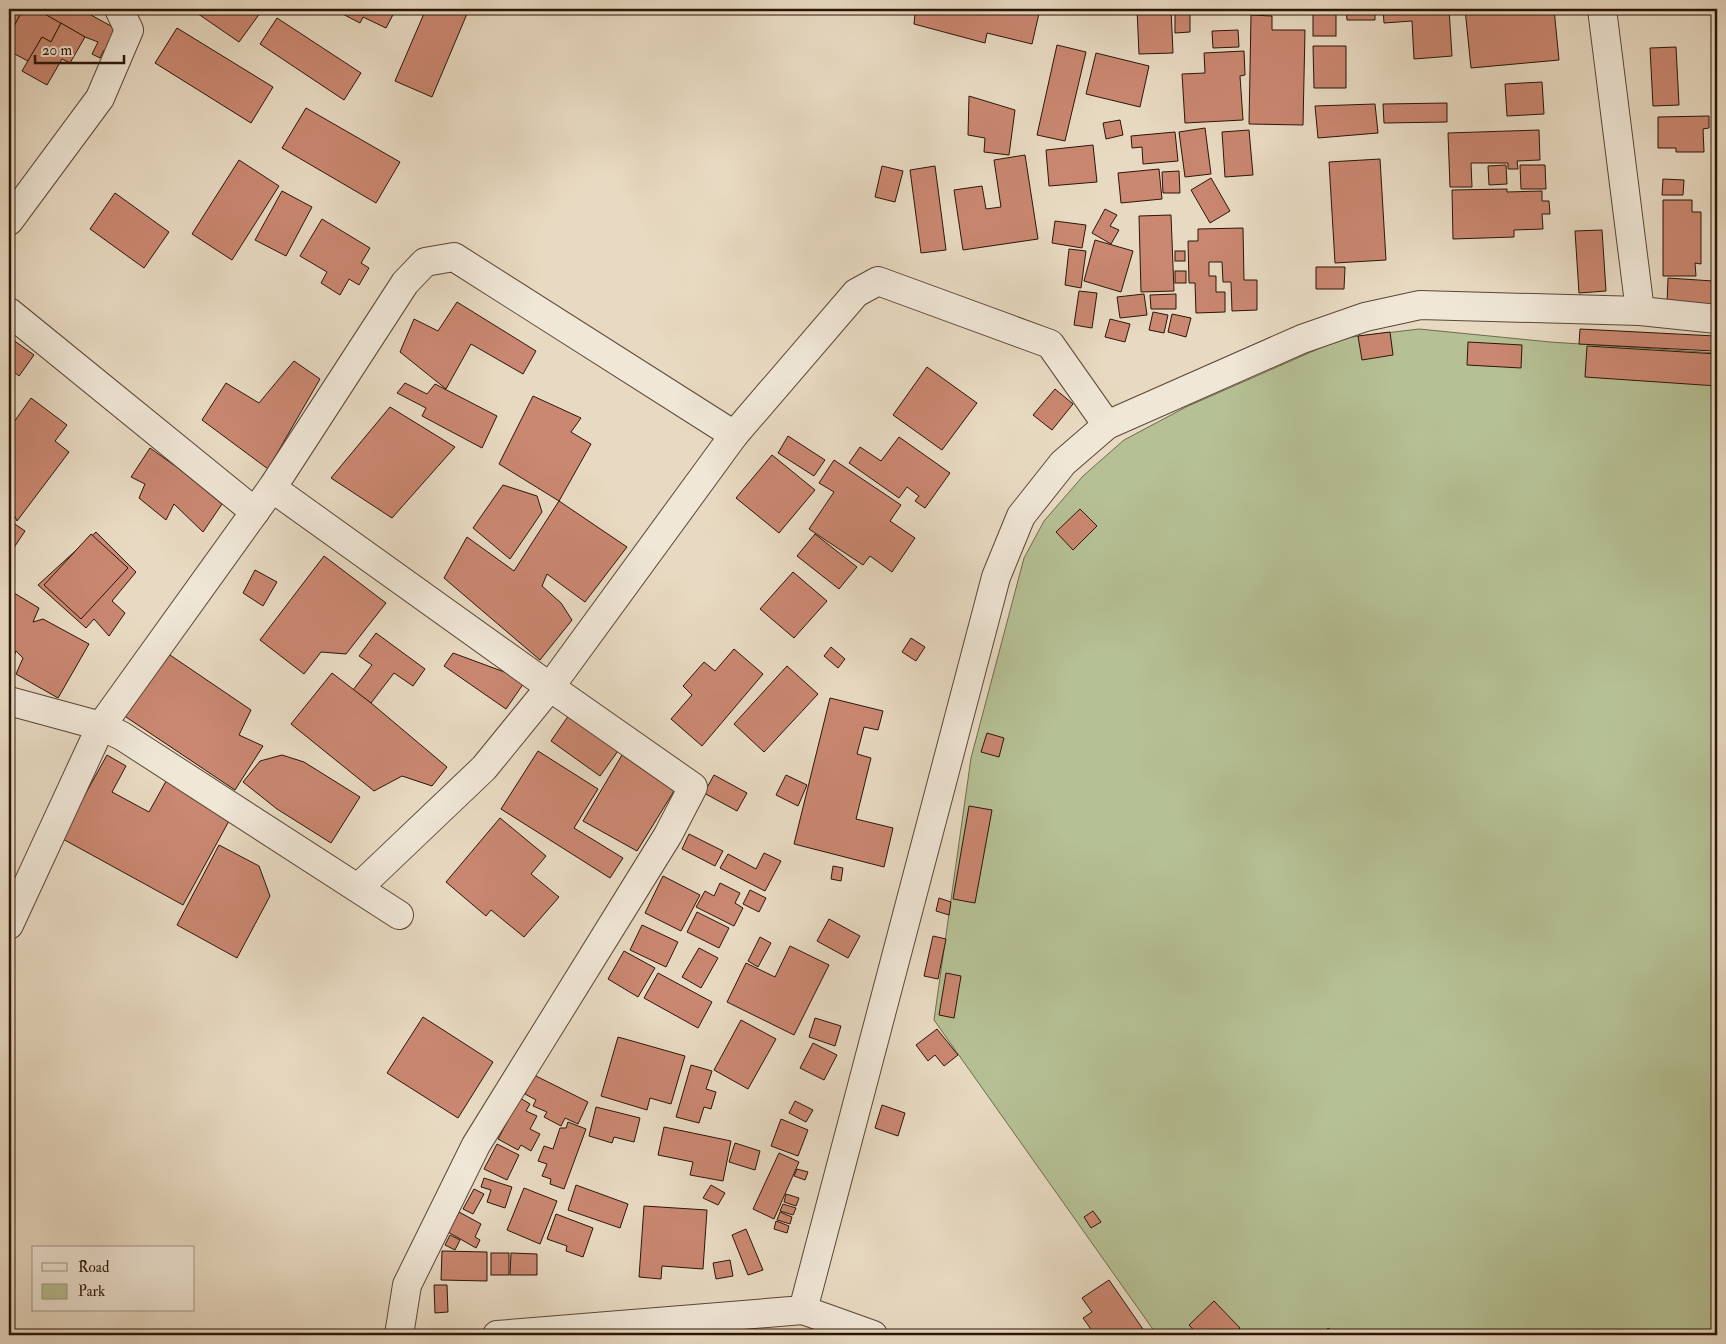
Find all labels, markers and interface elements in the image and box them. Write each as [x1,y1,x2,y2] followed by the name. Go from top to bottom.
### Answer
[35,32,124,64] scale bar
[42,41,72,60] text: 20 m
[32,1246,195,1312] legend
[78,1258,110,1277] text: Road
[78,1282,105,1301] text: Park

